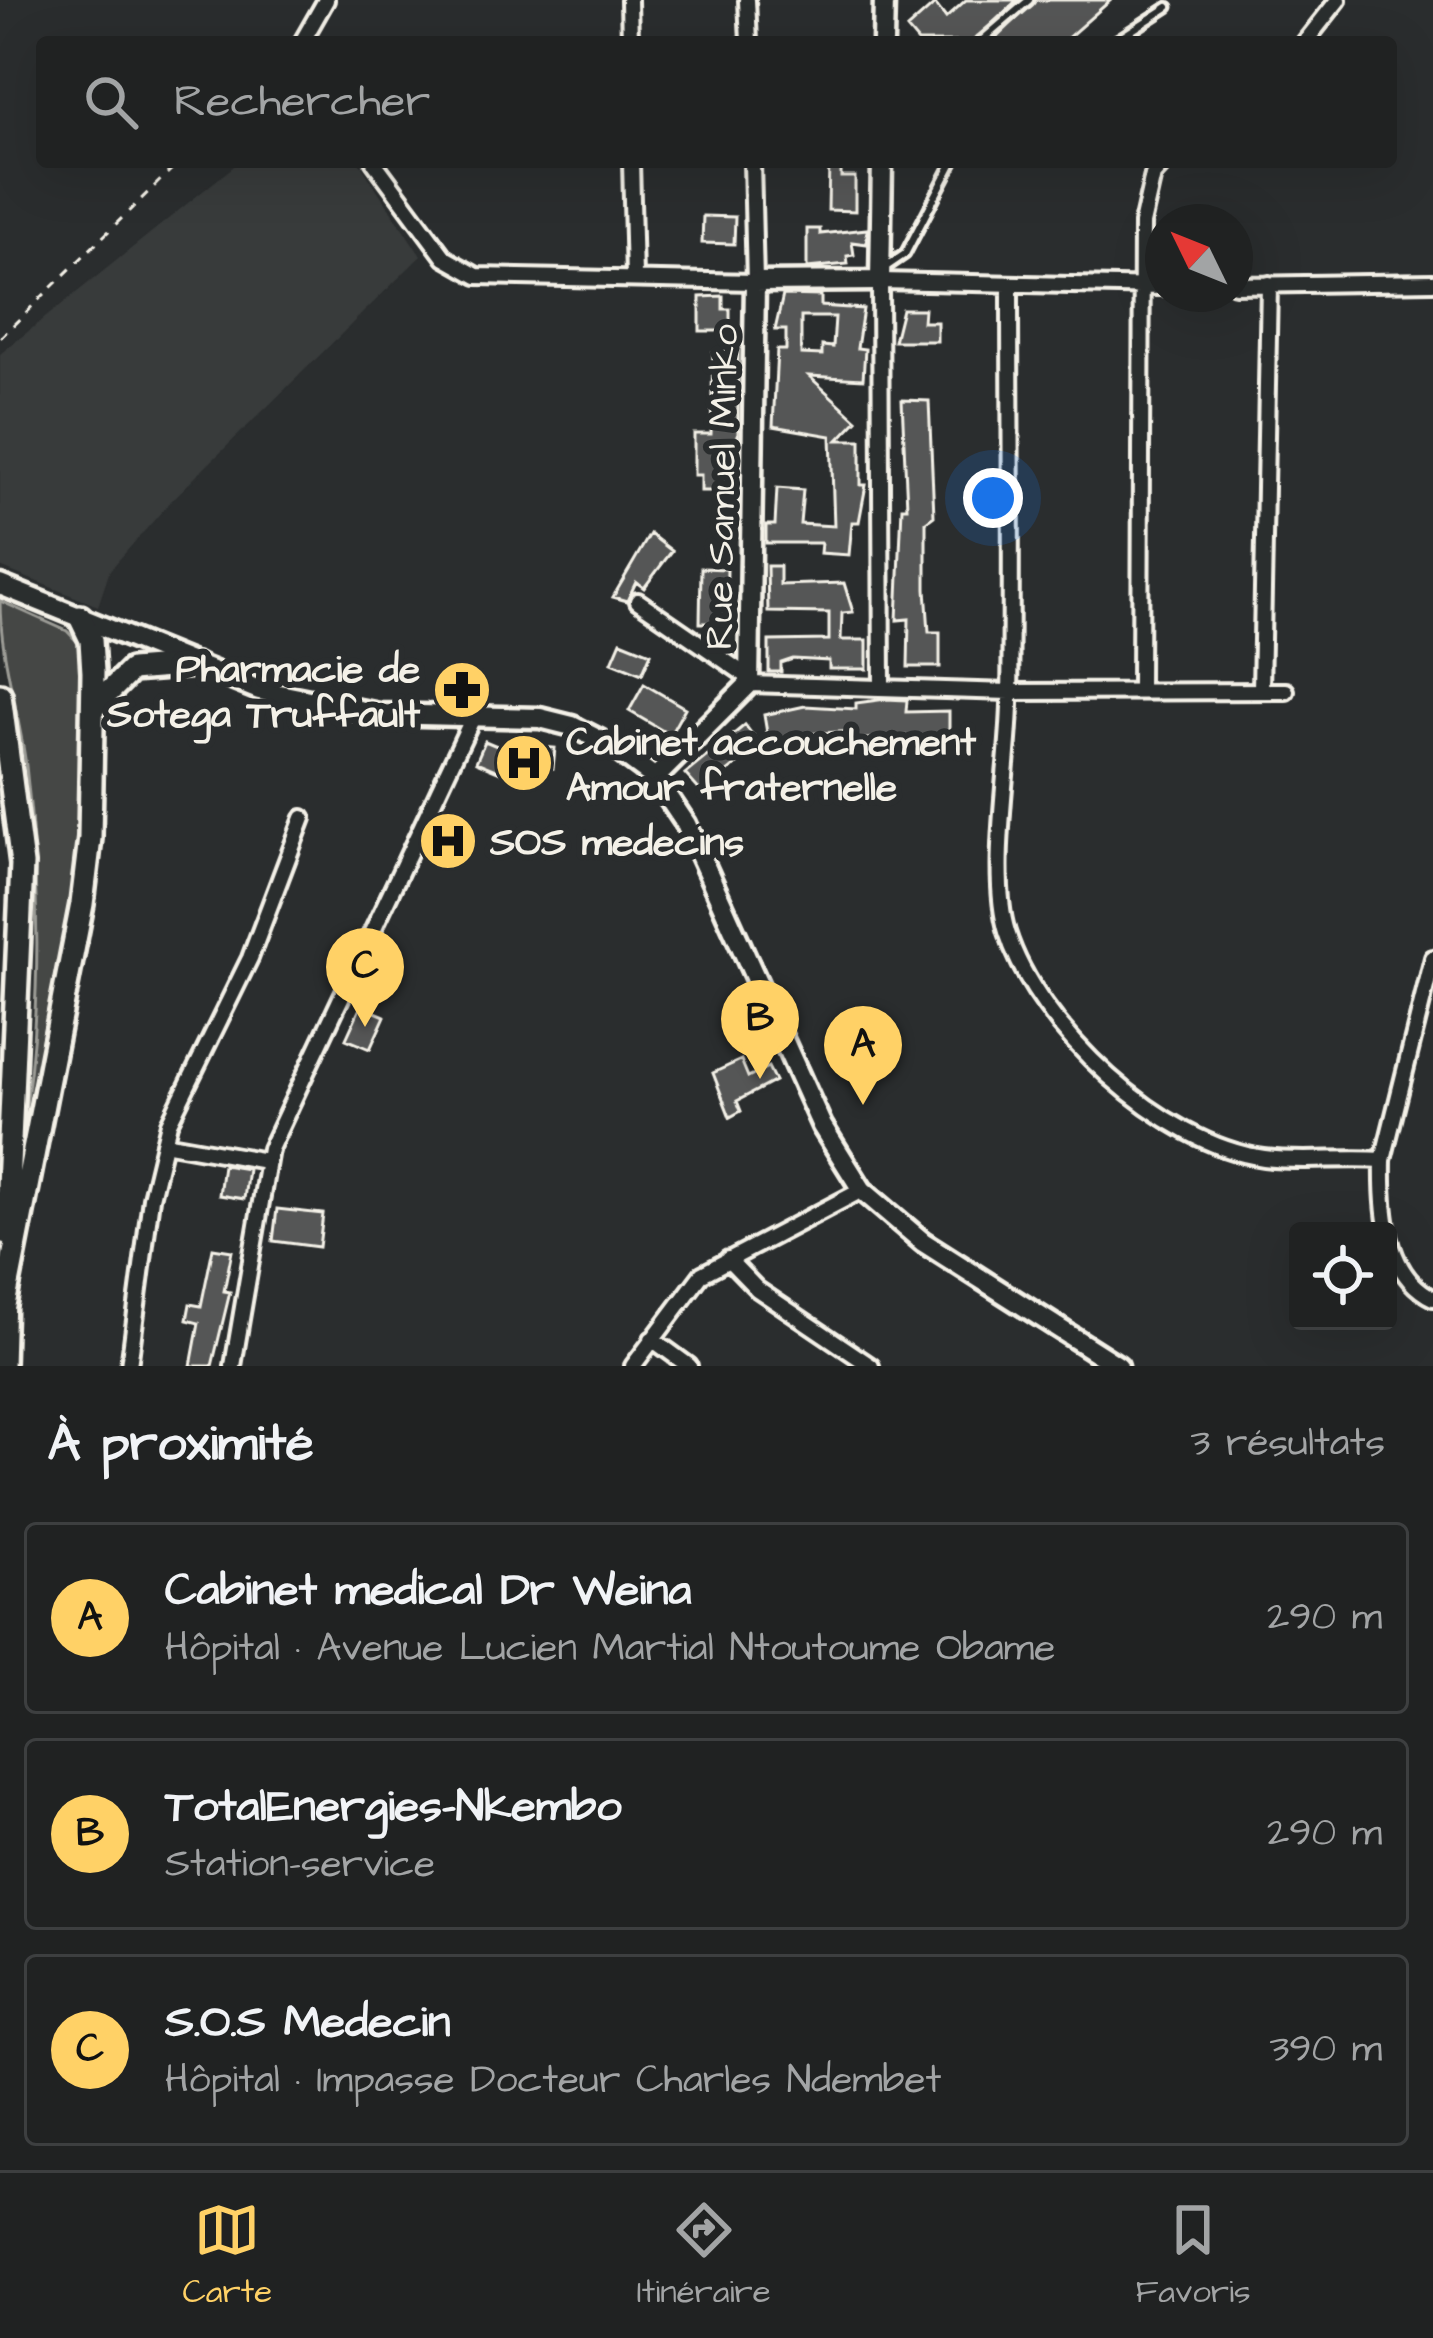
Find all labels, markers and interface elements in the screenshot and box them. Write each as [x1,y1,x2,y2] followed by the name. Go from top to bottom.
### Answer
[36,36,1397,168] search box
[78,69,144,135] icon: search
[174,71,430,133] text: Rechercher
[1145,204,1253,312] north arrow
[693,324,753,650] street label: Rue Samuel Minko
[963,468,1023,528] your location
[106,644,420,744] place label: Pharmacie de Sotega Truffault
[431,659,493,721] pharmacy icon: Pharmacie de Sotega Truffault
[566,717,976,816] place label: Cabinet accouchement Amour fraternelle
[493,732,555,794] hospital icon: Cabinet accouchement Amour fraternelle
[417,810,479,872] hospital icon: SOS medecins
[489,817,744,871] place label: SOS medecins
[326,928,404,1027] pin: C
[721,980,799,1079] pin: B
[824,1006,902,1105] pin: A
[1289,1222,1397,1330] map controls
[1289,1222,1397,1330] button: locate
[48,1409,314,1480] text: À proximité
[1190,1417,1385,1471] text: 3 résultats
[165,1560,692,1622] text: Cabinet medical Dr Weina
[78,1591,102,1645] text: A
[1267,1591,1382,1645] text: 290 m
[165,1622,1055,1676] text: Hôpital · Avenue Lucien Martial Ntoutoume Obame
[165,1776,622,1838] text: TotalEnergies-Nkembo
[76,1807,104,1861] text: B
[1267,1807,1382,1861] text: 290 m
[165,1838,435,1892] text: Station-service
[165,1992,450,2054] text: S.O.S Medecin
[76,2023,104,2077] text: C
[1269,2023,1382,2077] text: 390 m
[165,2054,941,2108] text: Hôpital · Impasse Docteur Charles Ndembet
[182,2197,272,2315] tab: Carte
[637,2197,771,2315] tab: Itinéraire
[1135,2197,1251,2315] tab: Favoris

